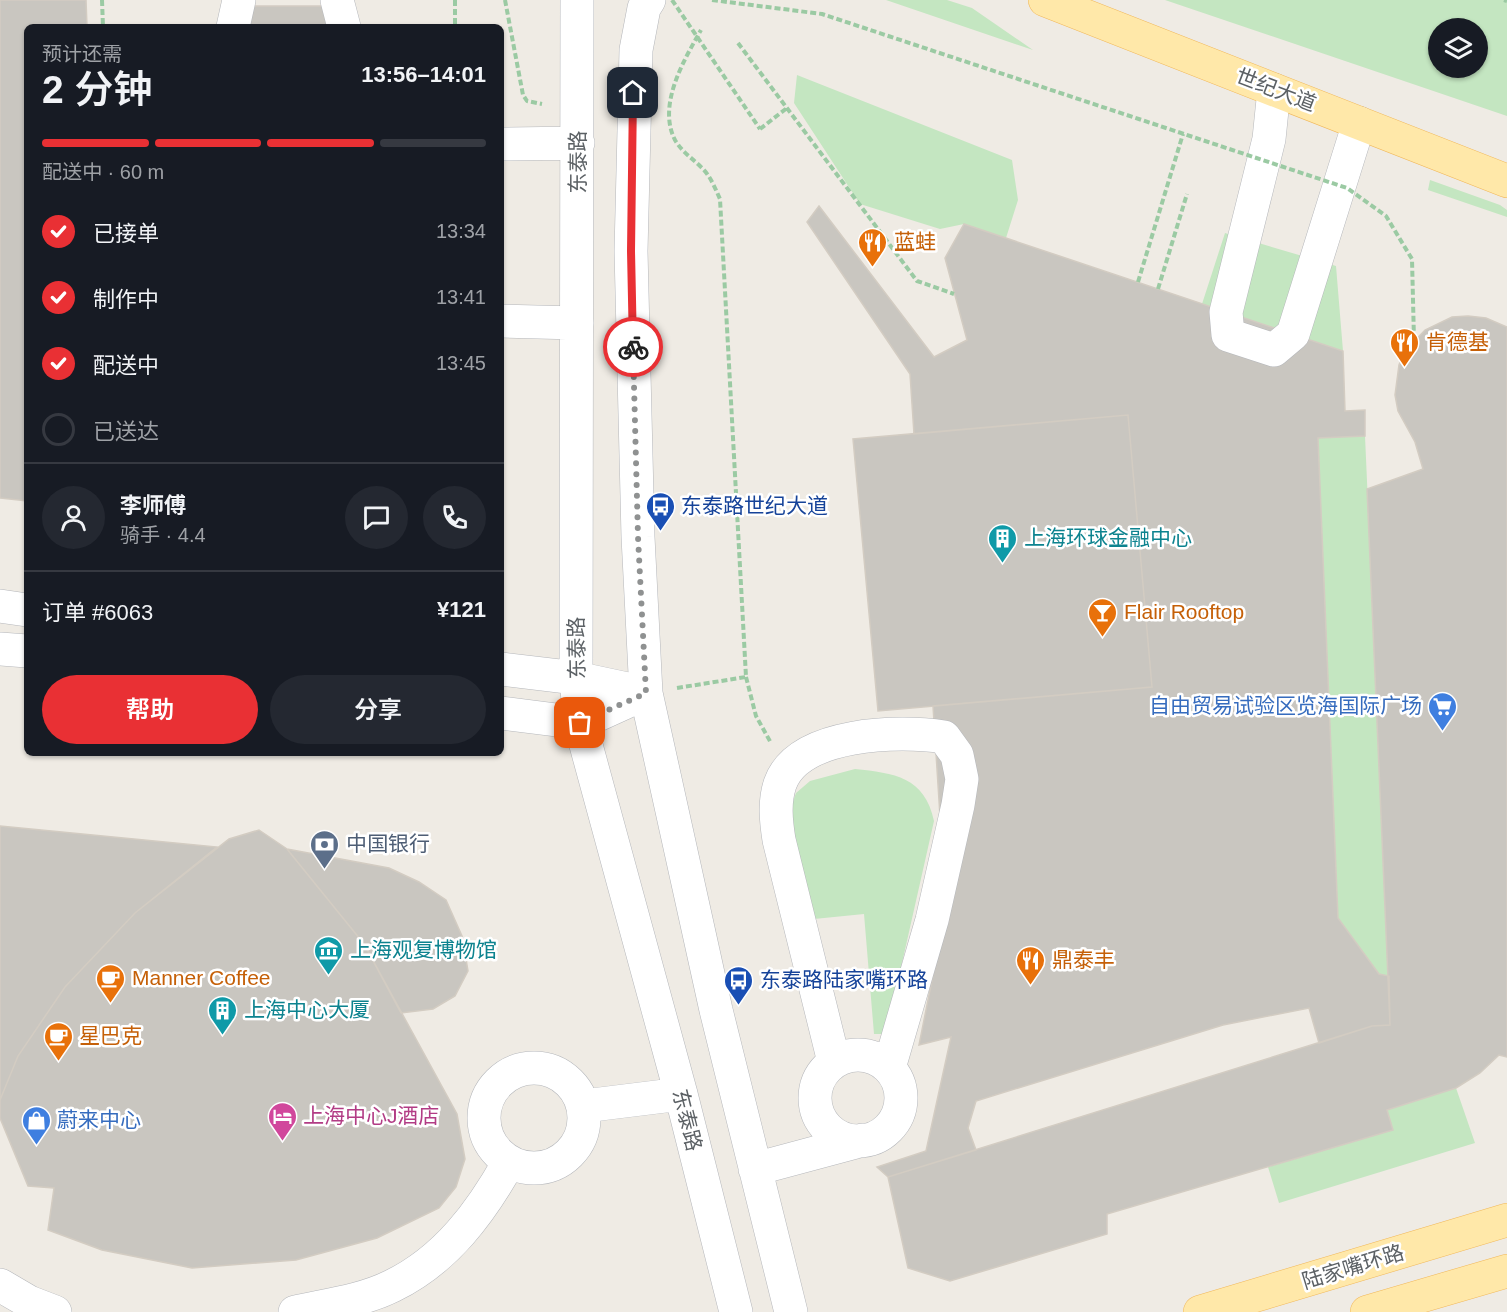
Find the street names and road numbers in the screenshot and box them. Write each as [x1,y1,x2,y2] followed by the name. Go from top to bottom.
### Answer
[1233,64,1320,115] street label: 世纪大道
[566,131,589,194] street label: 东泰路
[564,616,589,680] street label: 东泰路
[669,1087,706,1153] street label: 东泰路
[1299,1240,1406,1293] street label: 陆家嘴环路

